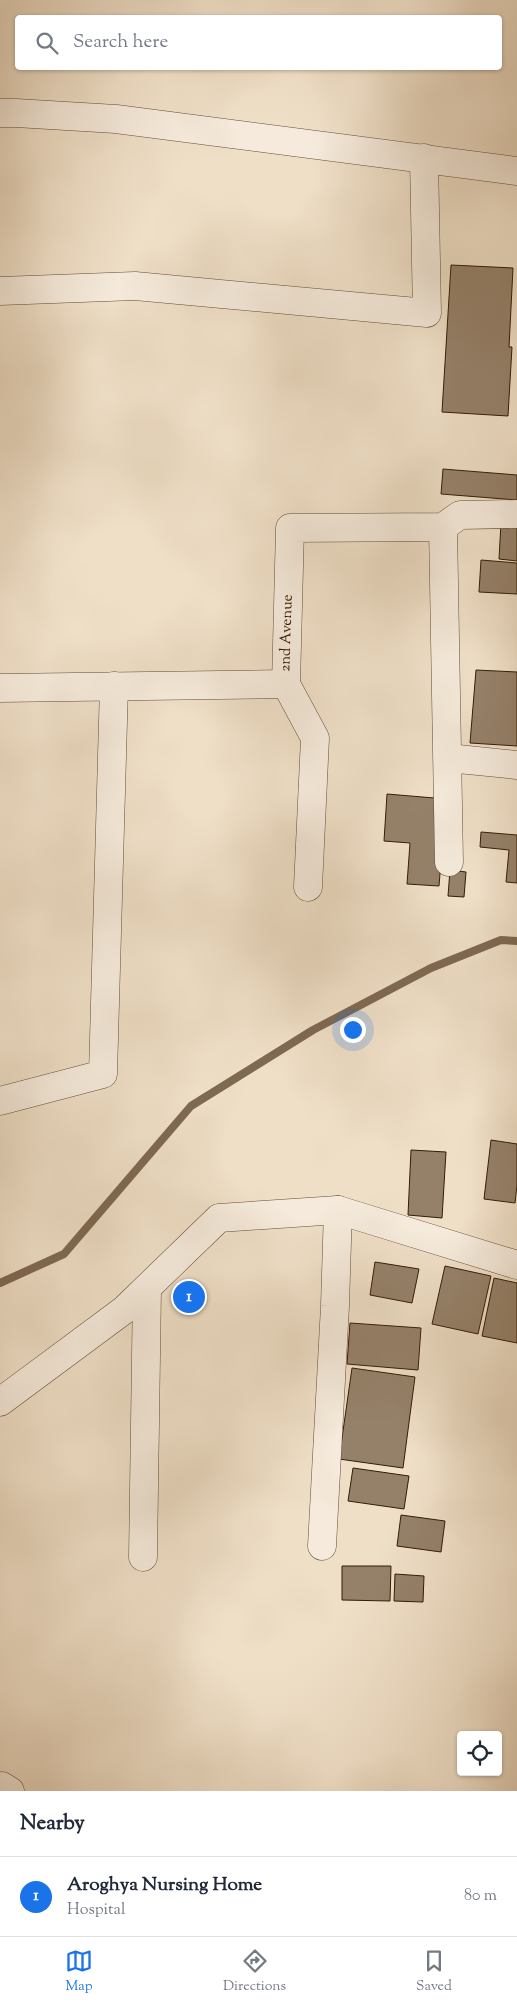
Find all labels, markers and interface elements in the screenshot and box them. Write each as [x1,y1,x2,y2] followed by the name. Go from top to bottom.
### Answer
[15,15,502,70] search box
[33,29,61,57] icon: search
[73,29,168,56] text: Search here
[275,594,299,672] street label: 2nd Avenue
[340,1017,366,1043] your location
[173,1278,205,1316] pin: 1
[457,1731,502,1776] map controls
[457,1731,502,1776] button: locate
[20,1809,85,1839] text: Nearby
[67,1872,262,1899] text: Aroghya Nursing Home
[33,1885,39,1908] text: 1
[464,1885,497,1908] text: 80 m
[67,1899,125,1922] text: Hospital
[65,1947,93,1997] tab: Map
[223,1947,286,1997] tab: Directions
[416,1947,452,1997] tab: Saved

